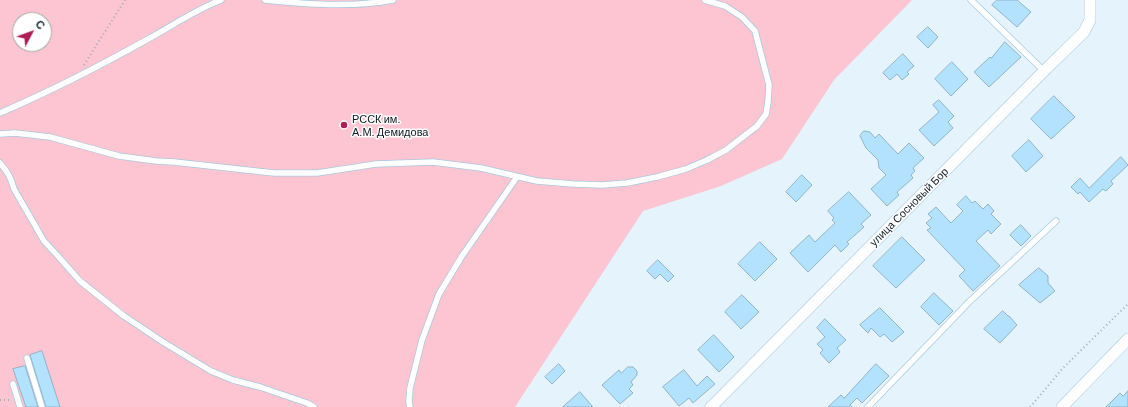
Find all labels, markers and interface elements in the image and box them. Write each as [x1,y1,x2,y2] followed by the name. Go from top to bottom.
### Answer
[12,12,52,52] north arrow
[33,17,48,32] text: С
[352,112,428,138] place label: РССК им. А.М. Демидова
[339,120,349,130] marker: РССК им. А.М. Демидова
[867,165,951,249] street label: улица Сосновый Бор

